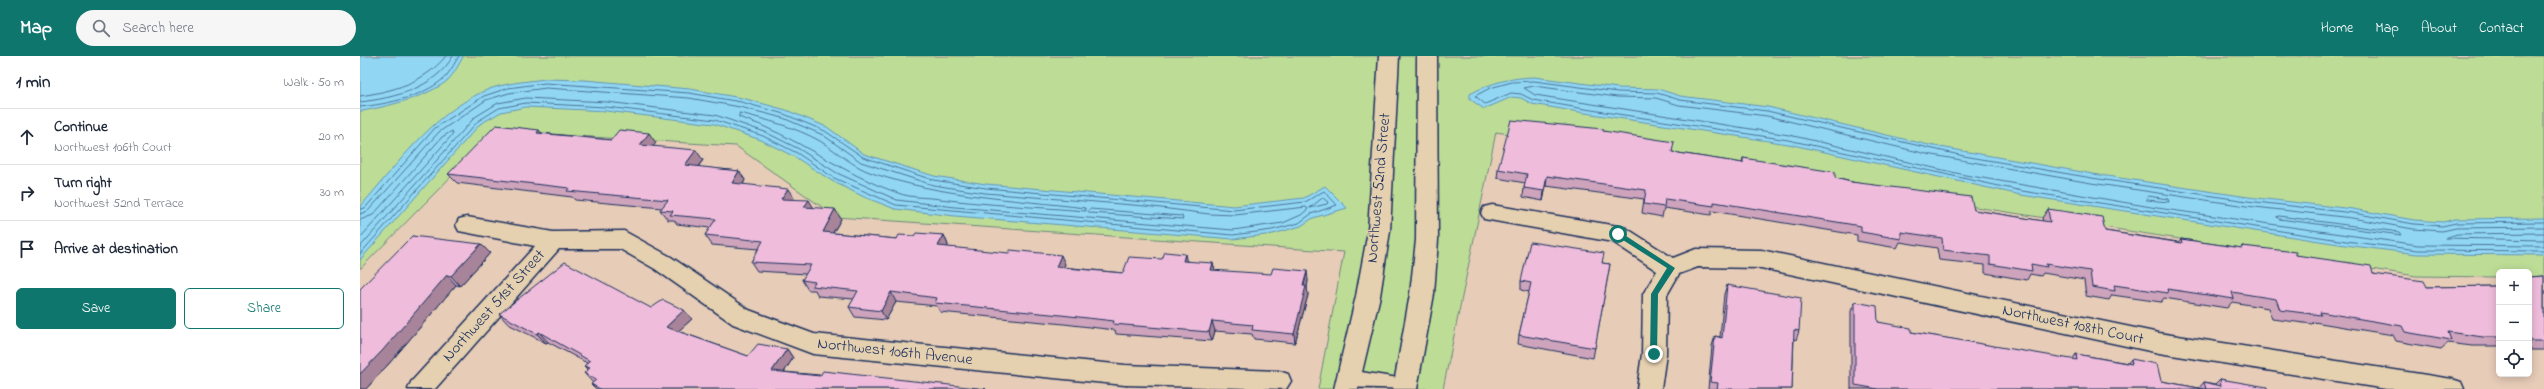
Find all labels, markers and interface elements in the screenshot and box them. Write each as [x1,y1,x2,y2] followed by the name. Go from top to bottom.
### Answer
[76,10,356,46] search box
[20,15,52,42] text: Map
[90,17,112,39] icon: search
[122,17,194,39] text: Search here
[2321,18,2353,39] text: Home
[2375,18,2399,39] text: Map
[2421,18,2457,39] text: About
[2479,18,2524,39] text: Contact
[16,70,50,95] text: 1 min
[283,73,344,92] text: Walk · 50 m
[1360,111,1398,264] street label: Northwest 52nd Street
[54,116,108,138] text: Continue
[16,126,38,148] icon: ahead
[319,127,344,146] text: 20 m
[54,138,172,157] text: Northwest 106th Court
[54,172,112,194] text: Turn right
[16,182,38,204] icon: right
[320,183,344,202] text: 30 m
[54,194,184,213] text: Northwest 52nd Terrace
[1609,225,1627,243] route start
[16,238,38,260] icon: arrive
[54,238,178,260] text: Arrive at destination
[437,244,552,368] street label: Northwest 51st Street
[2496,269,2532,377] map controls
[2496,269,2532,305] button: +
[16,288,176,329] button: Save
[184,288,344,329] button: Share
[2000,298,2146,352] street label: Northwest 108th Court
[2496,305,2532,341] button: −
[816,332,975,372] street label: Northwest 106th Avenue
[2496,341,2532,377] button: locate
[1645,345,1663,363] route end

